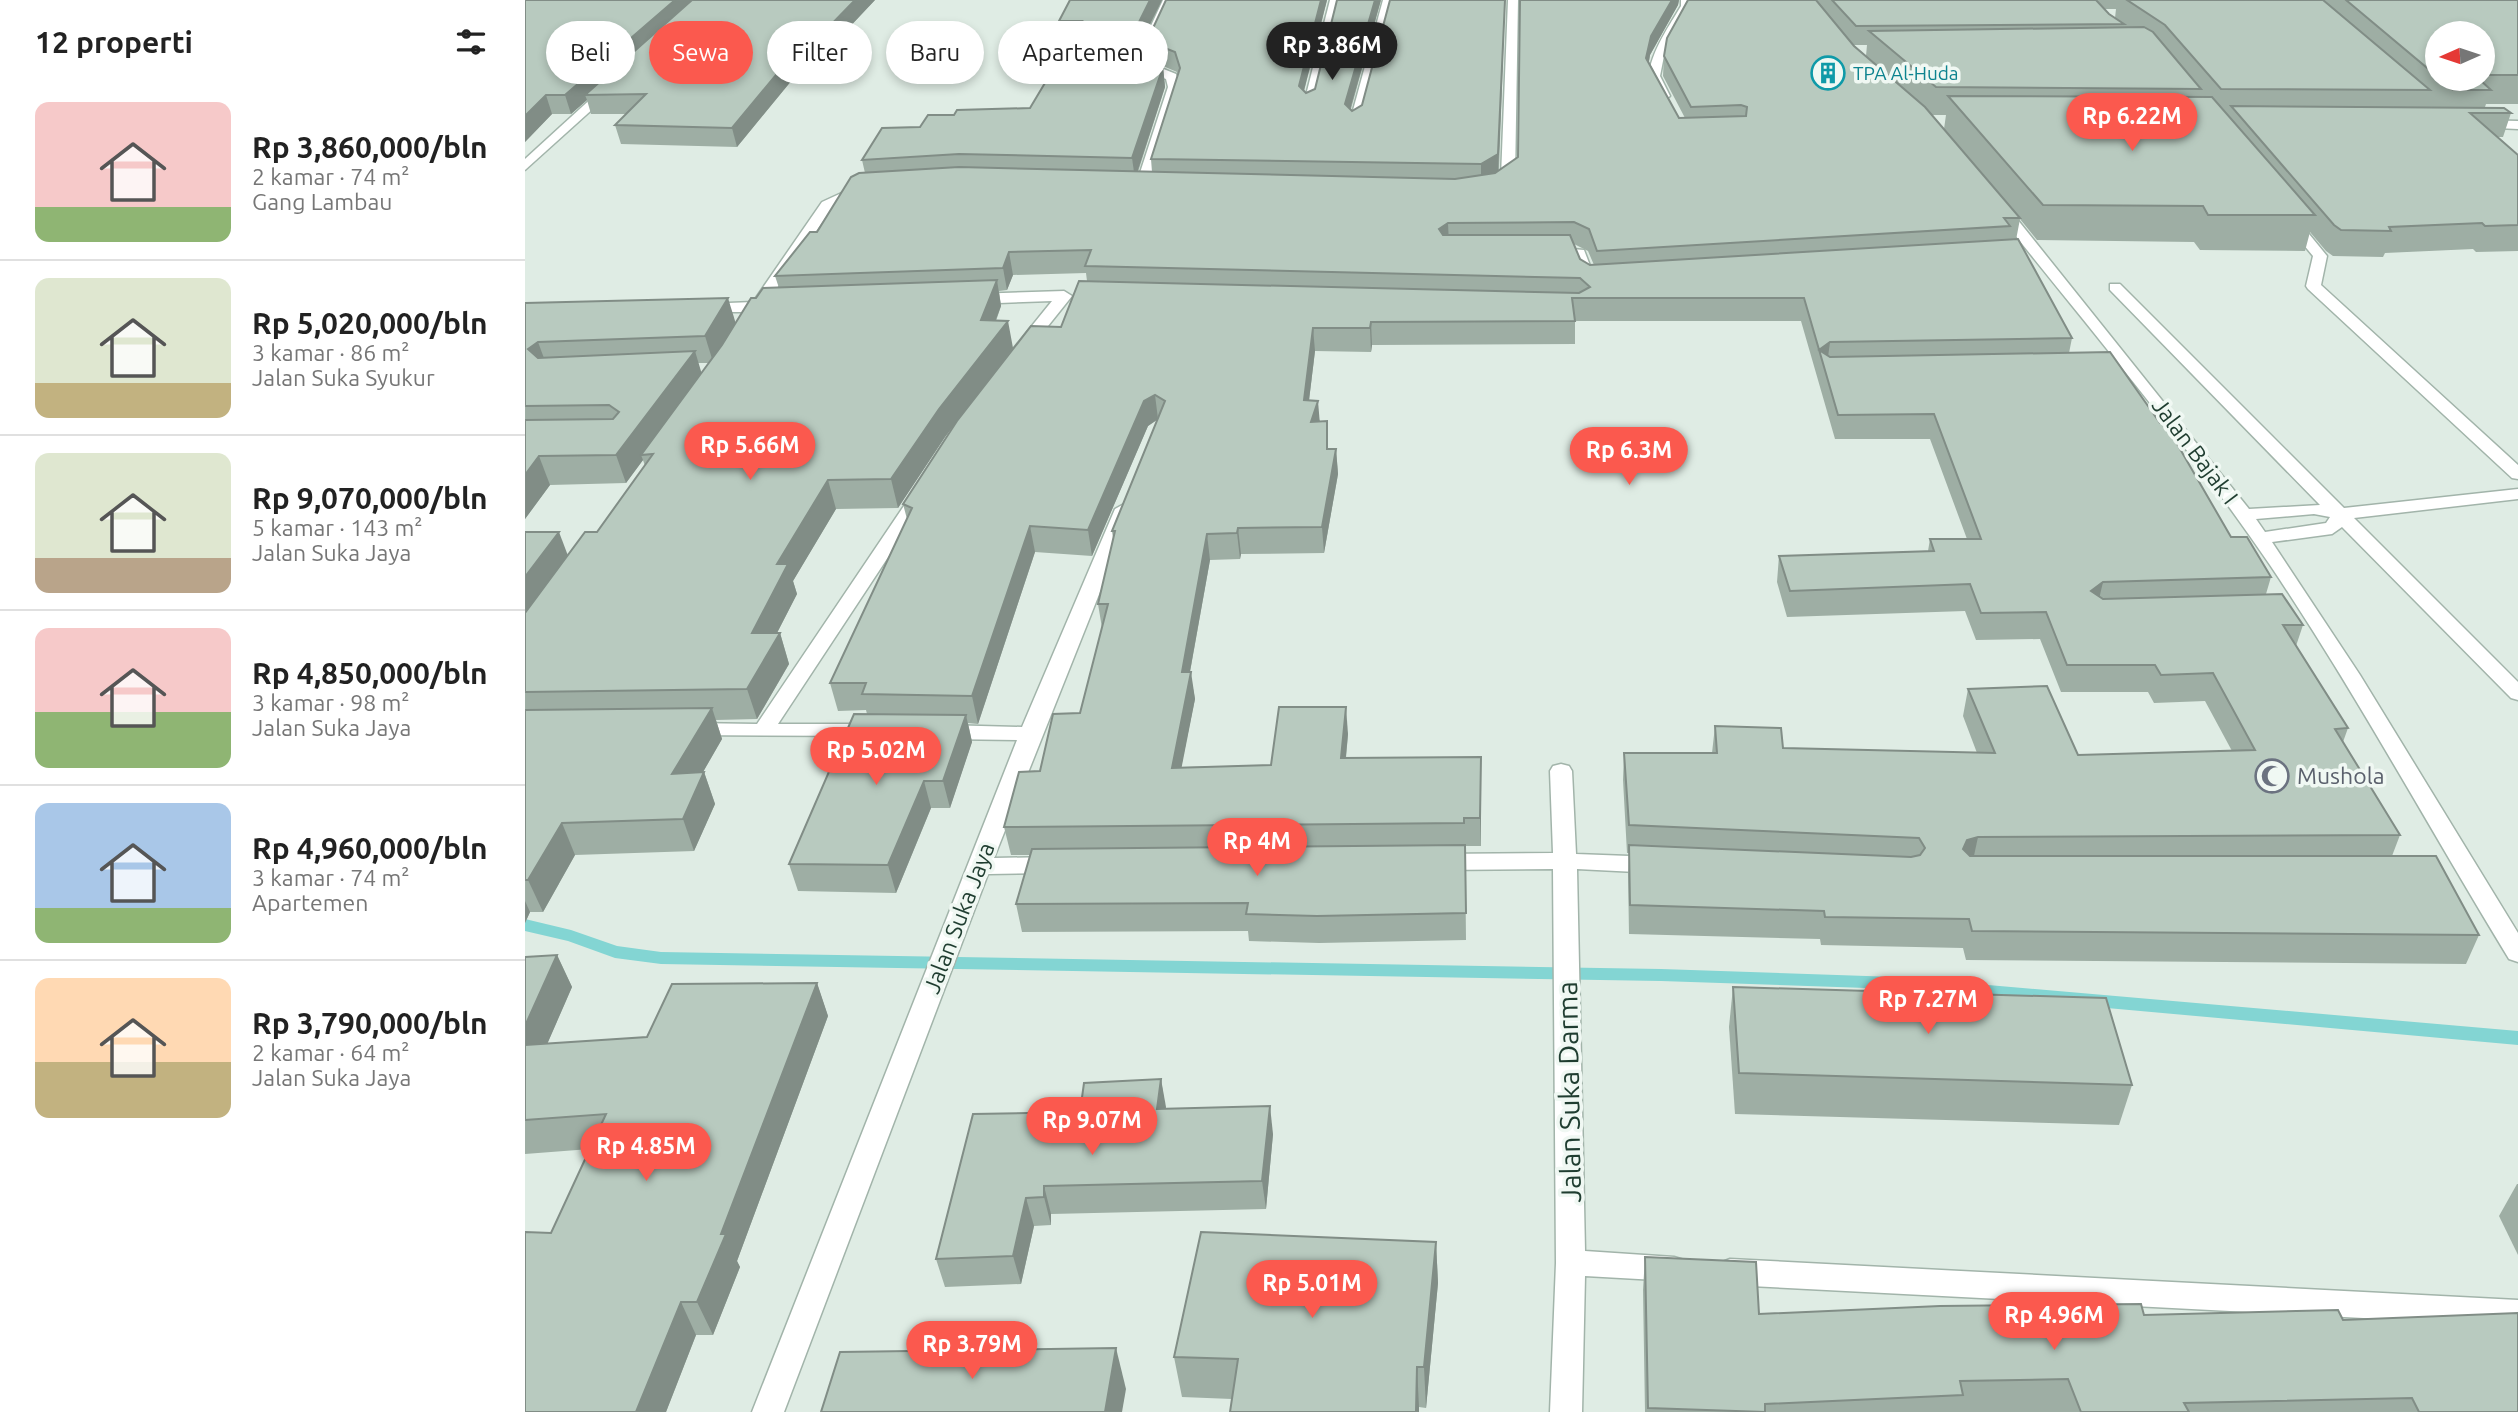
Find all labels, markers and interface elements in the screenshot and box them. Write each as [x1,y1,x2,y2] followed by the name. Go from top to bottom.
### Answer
[546,21,635,84] chip: Beli
[649,21,753,84] chip: Sewa
[767,21,872,84] chip: Filter
[886,21,984,84] chip: Baru
[998,21,1168,84] chip: Apartemen
[2425,21,2495,91] north arrow
[2425,21,2495,91] map controls
[1260,22,1404,82] pin: Rp 3.86M
[452,23,490,61] icon: filters
[35,25,193,59] text: 12 properti
[1282,32,1382,57] text: Rp 3.86M
[1809,54,1847,92] building icon: TPA Al-Huda
[1853,62,1959,84] place label: TPA Al-Huda
[2060,94,2204,153] pin: Rp 6.22M
[2082,103,2182,128] text: Rp 6.22M
[91,130,175,214] icon: home
[252,130,488,164] text: Rp 3,860,000/bln
[252,164,410,189] text: 2 kamar · 74 m²
[252,189,393,214] text: Gang Lambau
[91,306,175,390] icon: home
[252,306,488,340] text: Rp 5,020,000/bln
[252,340,410,365] text: 3 kamar · 86 m²
[252,365,435,390] text: Jalan Suka Syukur
[2147,393,2243,509] street label: Jalan Bajak I
[678,422,822,482] pin: Rp 5.66M
[1564,428,1694,487] pin: Rp 6.3M
[700,432,800,457] text: Rp 5.66M
[1586,437,1672,462] text: Rp 6.3M
[91,481,175,565] icon: home
[252,481,488,515] text: Rp 9,070,000/bln
[252,515,423,540] text: 5 kamar · 143 m²
[252,540,411,565] text: Jalan Suka Jaya
[91,656,175,740] icon: home
[252,656,488,690] text: Rp 4,850,000/bln
[252,690,410,715] text: 3 kamar · 98 m²
[252,715,411,740] text: Jalan Suka Jaya
[804,728,948,787] pin: Rp 5.02M
[826,737,926,762] text: Rp 5.02M
[2253,757,2291,795] mosque icon: Mushola
[2297,763,2385,788] place label: Mushola
[1208,818,1306,878] pin: Rp 4M
[1223,828,1291,853] text: Rp 4M
[91,831,175,915] icon: home
[252,831,488,865] text: Rp 4,960,000/bln
[918,839,999,997] street label: Jalan Suka Jaya
[252,865,410,890] text: 3 kamar · 74 m²
[252,890,368,915] text: Apartemen
[1856,976,2000,1036] pin: Rp 7.27M
[1551,981,1586,1203] street label: Jalan Suka Darma
[1878,986,1978,1011] text: Rp 7.27M
[91,1006,175,1090] icon: home
[252,1006,488,1040] text: Rp 3,790,000/bln
[252,1040,410,1065] text: 2 kamar · 64 m²
[252,1065,411,1090] text: Jalan Suka Jaya
[1020,1098,1164,1157] pin: Rp 9.07M
[1042,1107,1142,1132] text: Rp 9.07M
[574,1124,718,1183] pin: Rp 4.85M
[596,1133,696,1158] text: Rp 4.85M
[1240,1260,1384,1320] pin: Rp 5.01M
[1262,1270,1362,1295] text: Rp 5.01M
[1982,1292,2126,1352] pin: Rp 4.96M
[2004,1302,2104,1327] text: Rp 4.96M
[900,1322,1044,1381] pin: Rp 3.79M
[922,1331,1022,1356] text: Rp 3.79M

